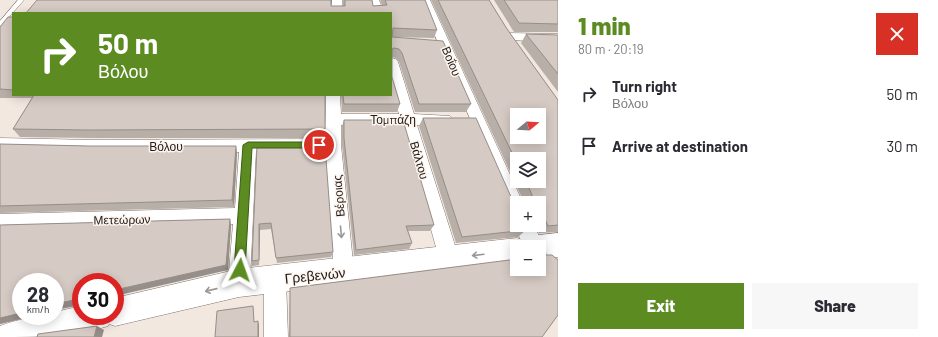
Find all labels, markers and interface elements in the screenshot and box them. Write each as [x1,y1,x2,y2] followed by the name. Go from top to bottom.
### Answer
[578,11,631,40] text: 1 min
[876,13,918,55] button: close
[98,26,158,60] text: 50 m
[32,28,84,80] icon: right
[578,41,643,57] text: 80 m · 20:19
[440,44,464,78] street label: Βοΐου
[98,60,148,82] text: Βόλου
[612,77,677,95] text: Turn right
[578,83,600,105] icon: right
[886,85,918,103] text: 50 m
[612,95,648,111] text: Βόλου
[510,108,546,144] north arrow
[510,108,546,276] map controls
[370,112,416,127] street label: Τομπάζη
[302,128,336,162] pin
[308,134,330,156] icon: arrive
[578,135,600,157] icon: arrive
[612,137,748,155] text: Arrive at destination
[886,137,918,155] text: 30 m
[149,139,183,153] street label: Βόλου
[408,139,432,181] street label: Βάλτου
[510,152,546,188] button: layers
[329,174,348,218] street label: Βέροιας
[510,196,546,232] button: +
[93,212,151,227] street label: Μετεώρων
[337,225,344,238] one-way arrow
[510,240,546,276] button: −
[219,249,261,291] position arrow
[472,251,485,259] one-way arrow
[284,263,346,287] street label: Γρεβενών
[72,273,124,325] speed limit sign: 30
[27,282,49,306] text: 28
[578,283,744,329] button: Exit
[752,283,918,329] button: Share
[205,286,218,294] one-way arrow
[27,303,49,315] text: km/h

